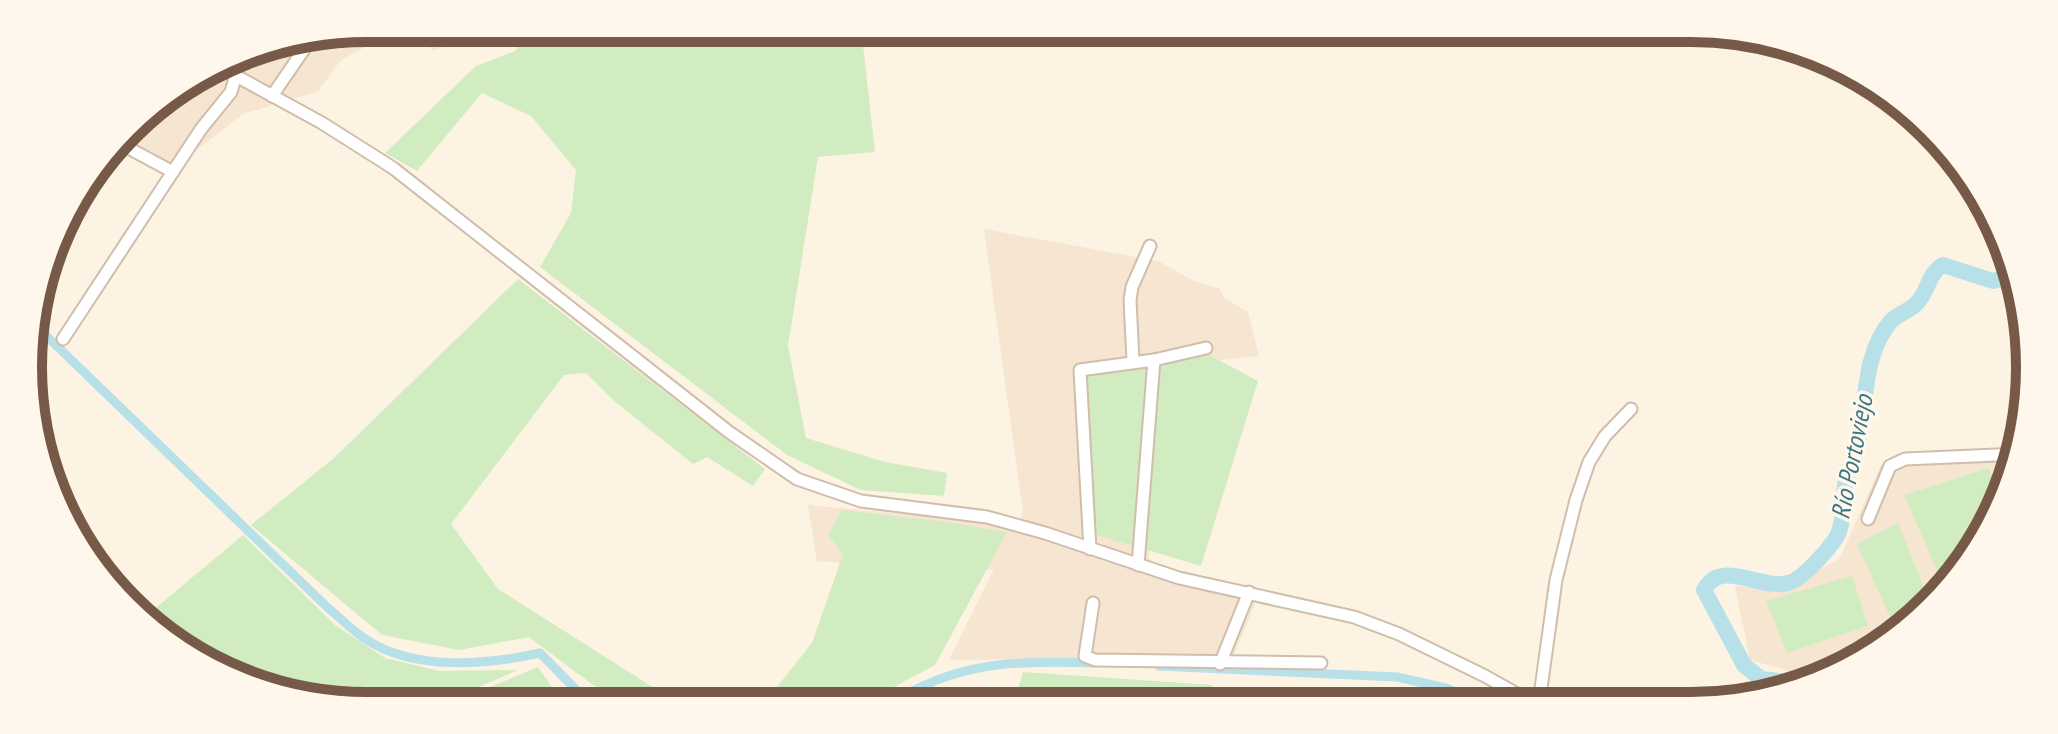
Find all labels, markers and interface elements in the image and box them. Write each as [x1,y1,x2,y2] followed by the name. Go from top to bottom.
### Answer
[1823,390,1880,522] water label: Río Portoviejo

